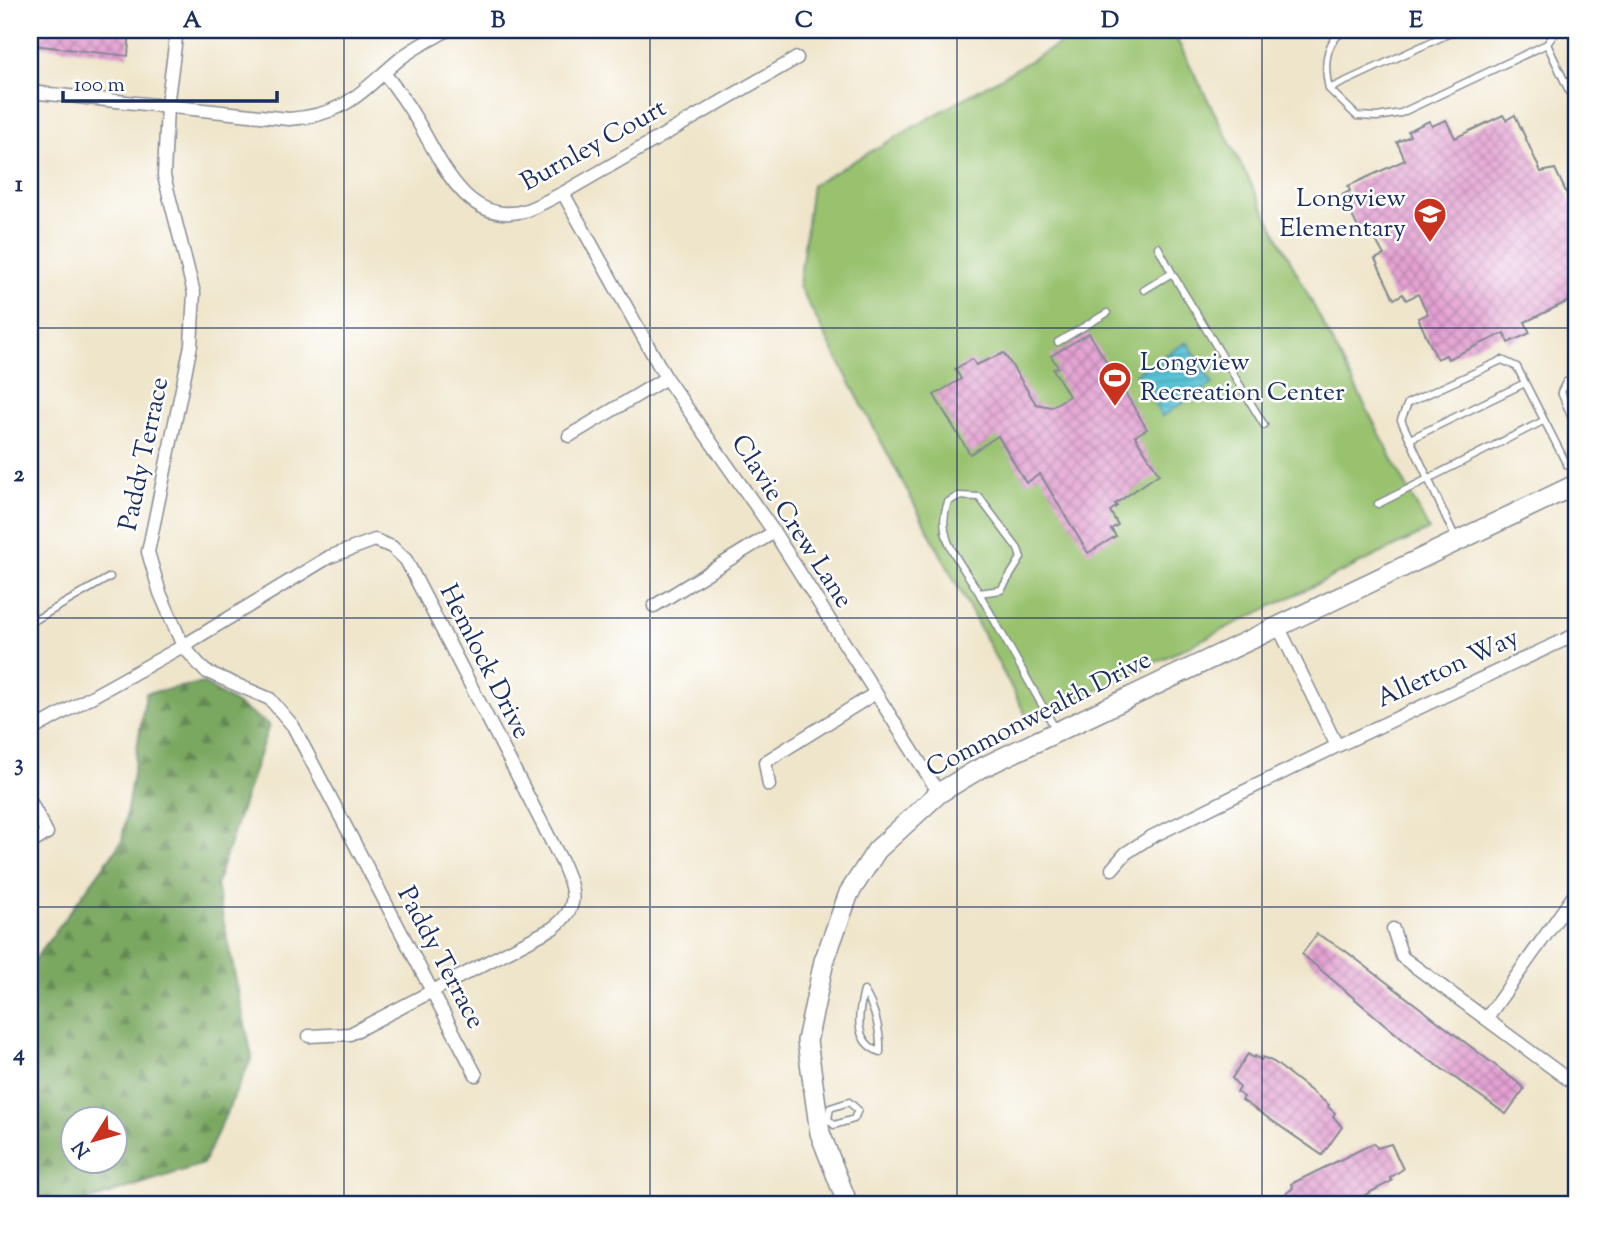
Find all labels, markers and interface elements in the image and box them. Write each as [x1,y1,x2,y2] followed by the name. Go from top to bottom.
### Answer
[183,5,202,38] text: A
[491,5,506,38] text: B
[795,5,813,38] text: C
[1101,5,1119,38] text: D
[1409,5,1423,38] text: E
[63,60,276,104] scale bar
[74,71,125,101] text: 100 m
[514,91,674,201] street label: Burnley Court
[15,169,23,202] text: 1
[1280,181,1406,248] place label: Longview Elementary
[1411,195,1449,244] school or university icon: Longview Elementary
[1140,345,1345,412] place label: Longview Recreation Center
[1096,359,1134,408] sports icon: Longview Recreation Center
[111,374,179,534] street label: Paddy Terrace
[721,428,861,616] street label: Clavie Crew Lane
[14,459,25,492] text: 2
[429,578,539,746] street label: Hemlock Drive
[1371,620,1525,718] street label: Allerton Way
[920,642,1158,788] street label: Commonwealth Drive
[14,748,24,781] text: 3
[387,880,493,1036] street label: Paddy Terrace
[12,1038,25,1071] text: 4
[60,1106,130,1176] north arrow
[67,1135,98,1163] text: N

